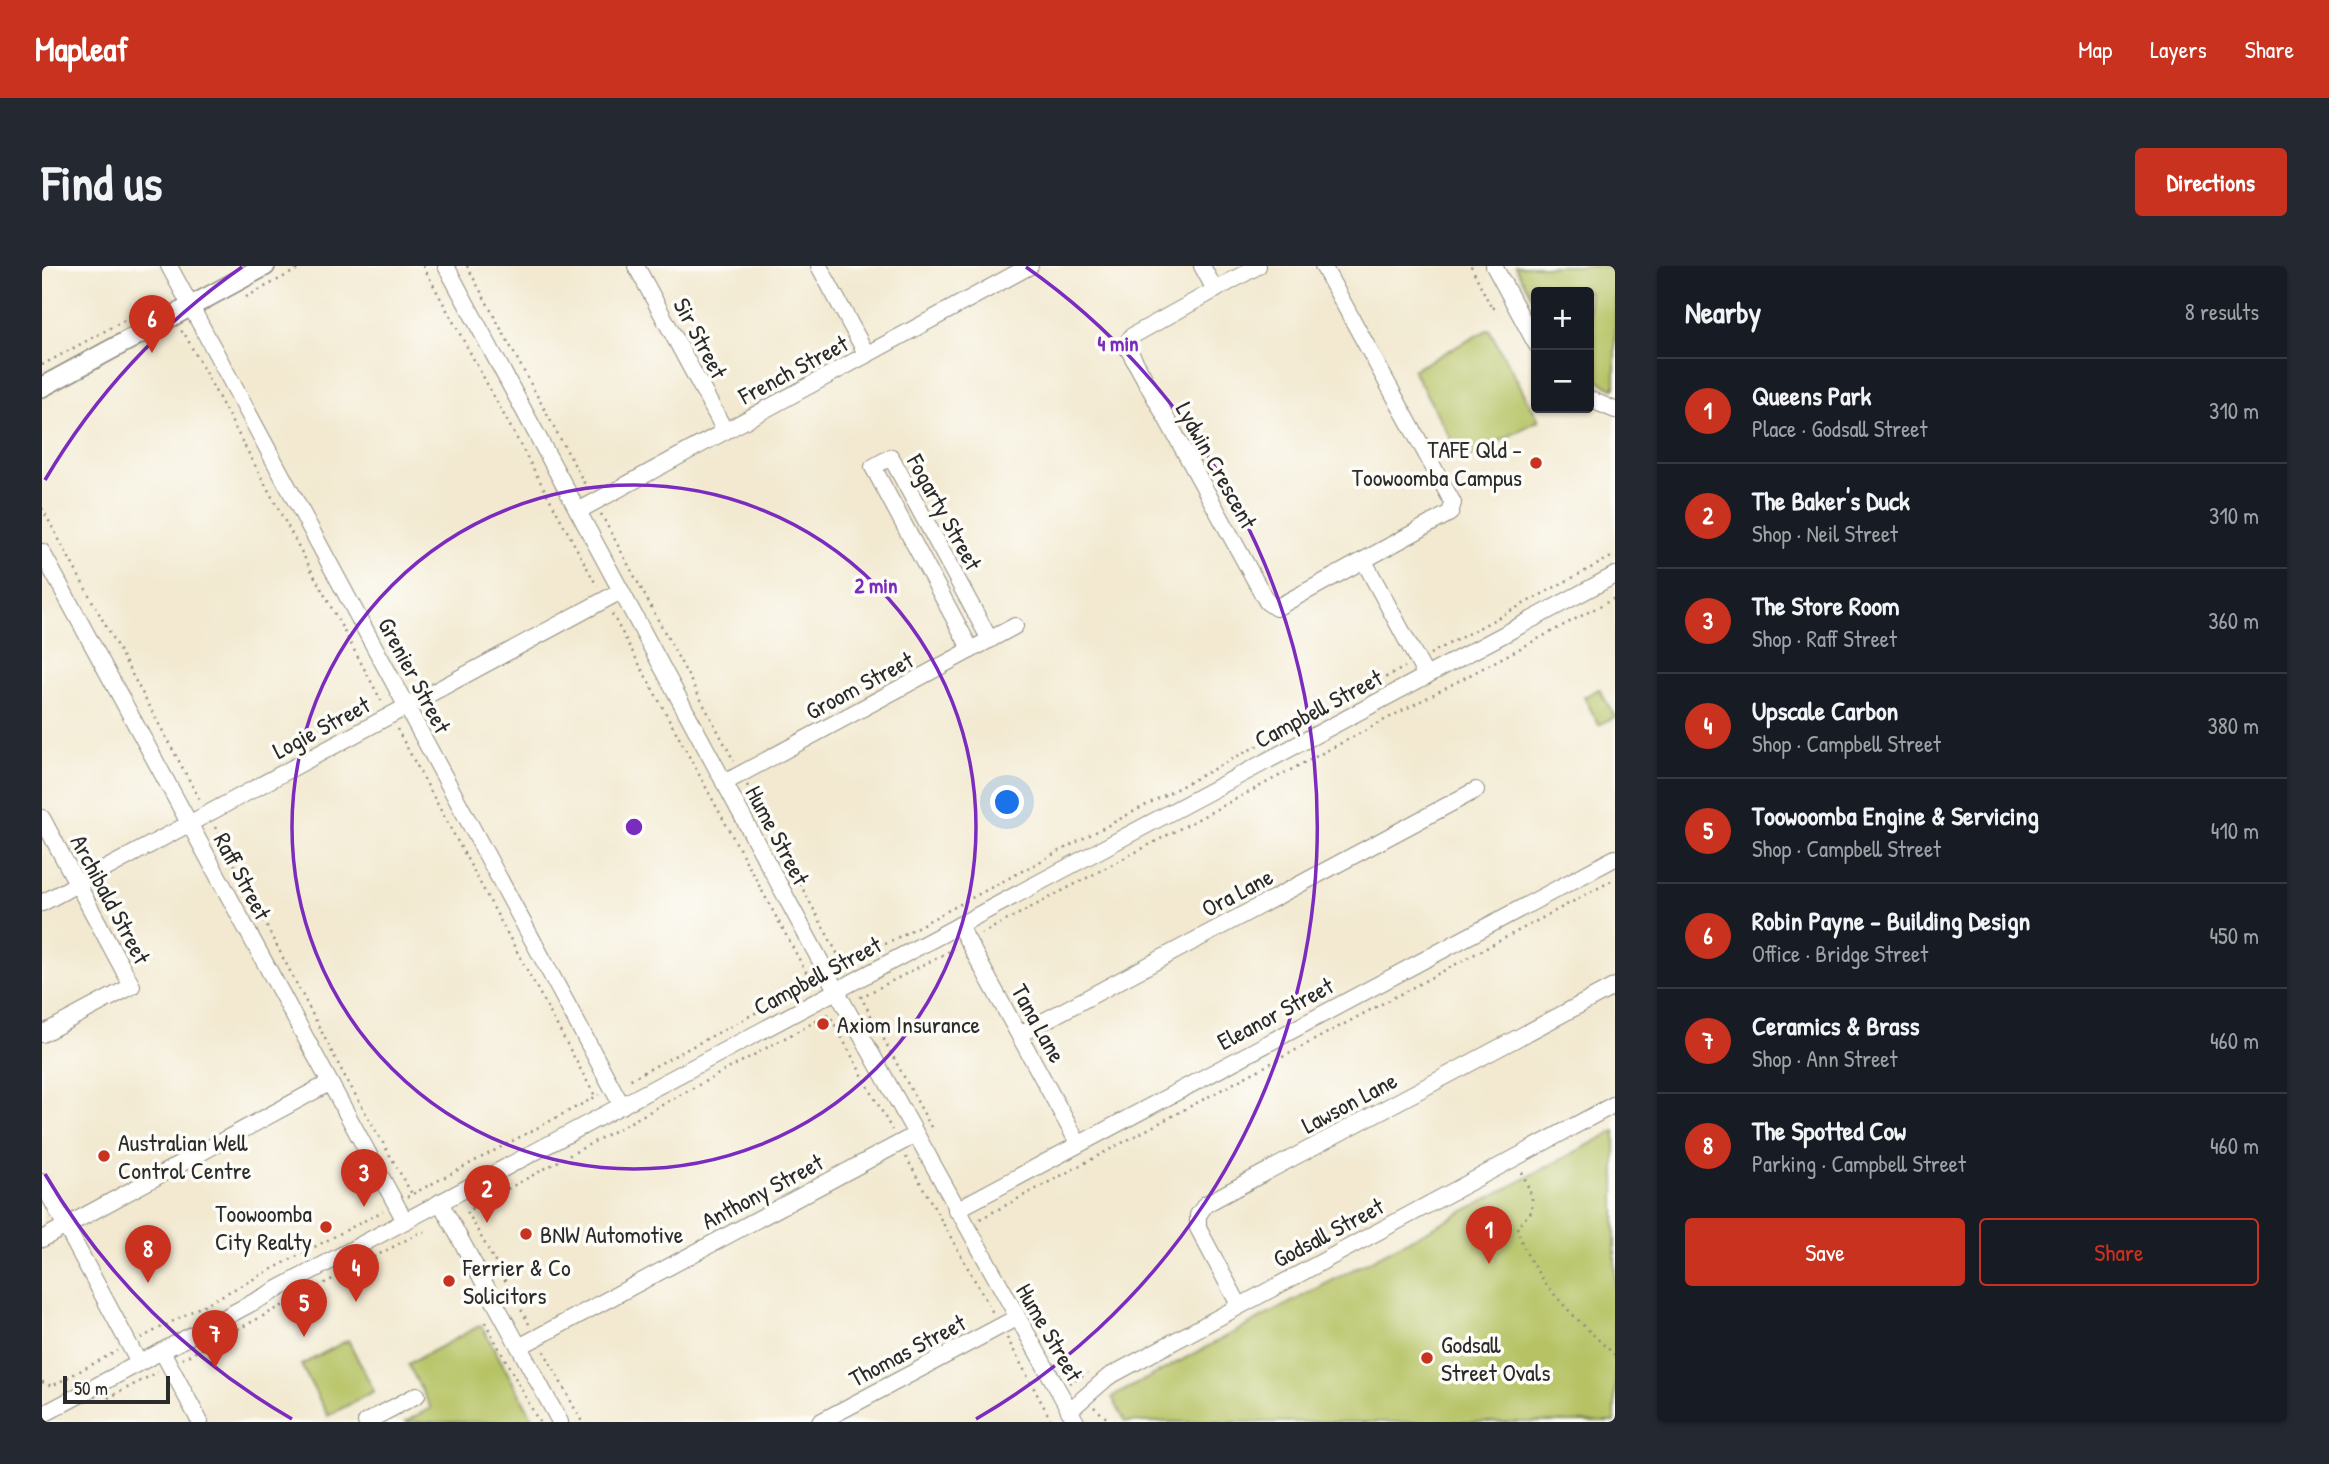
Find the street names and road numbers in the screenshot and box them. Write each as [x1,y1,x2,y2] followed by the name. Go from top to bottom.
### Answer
[666,292,736,385] street label: Sir Street
[732,326,854,412] street label: French Street
[1169,396,1265,535] street label: Lydwin Crescent
[900,447,990,576] street label: Fogarty Street
[371,612,459,739] street label: Grenier Street
[799,643,919,727] street label: Groom Street
[1249,661,1388,755] street label: Campbell Street
[267,688,376,766] street label: Logie Street
[738,780,818,891] street label: Hume Street
[207,827,280,926] street label: Raff Street
[64,829,159,970] street label: Archibald Street
[1196,860,1279,924] street label: Ora Lane
[748,928,887,1022] street label: Campbell Street
[1211,969,1339,1057] street label: Eleanor Street
[1004,978,1074,1068] street label: Tana Lane
[1296,1063,1403,1140] street label: Lawson Lane
[696,1145,829,1236] street label: Anthony Street
[1267,1189,1390,1275] street label: Godsall Street
[1009,1277,1091,1387] street label: Hume Street
[843,1306,971,1394] street label: Thomas Street

